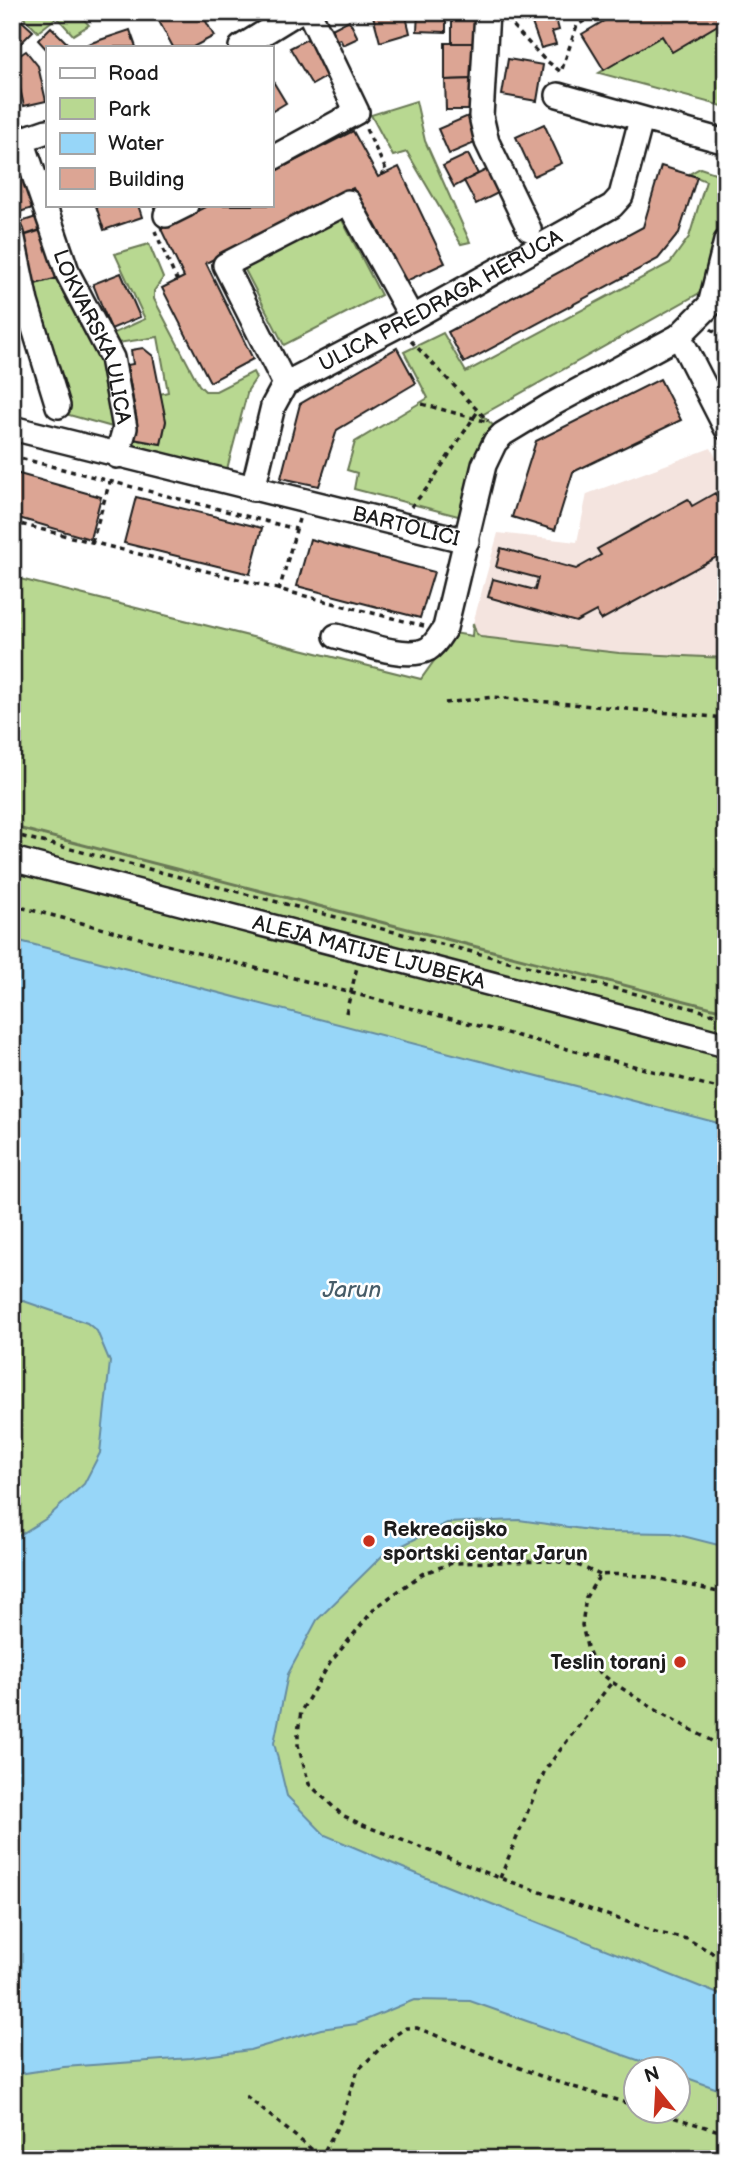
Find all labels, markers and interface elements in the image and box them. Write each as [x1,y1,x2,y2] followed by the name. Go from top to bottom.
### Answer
[46,46,273,206] legend
[108,61,159,86] text: Road
[108,97,151,122] text: Park
[108,131,164,156] text: Water
[108,167,184,192] text: Building
[315,224,567,377] street label: ULICA PREDRAGA HERUCA
[48,246,136,426] street label: LOKVARSKA ULICA
[350,501,462,552] street label: BARTOLIĆI
[250,910,488,995] street label: ALEJA MATIJE LJUBEKA
[322,1276,381,1304] water label: Jarun
[383,1517,588,1566] place label: Rekreacijsko sportski centar Jarun
[361,1533,377,1549] marker: Rekreacijsko sportski centar Jarun
[550,1650,666,1675] place label: Teslin toranj
[672,1654,688,1670] marker: Teslin toranj
[622,2056,692,2126] north arrow
[642,2062,663,2088] text: N

